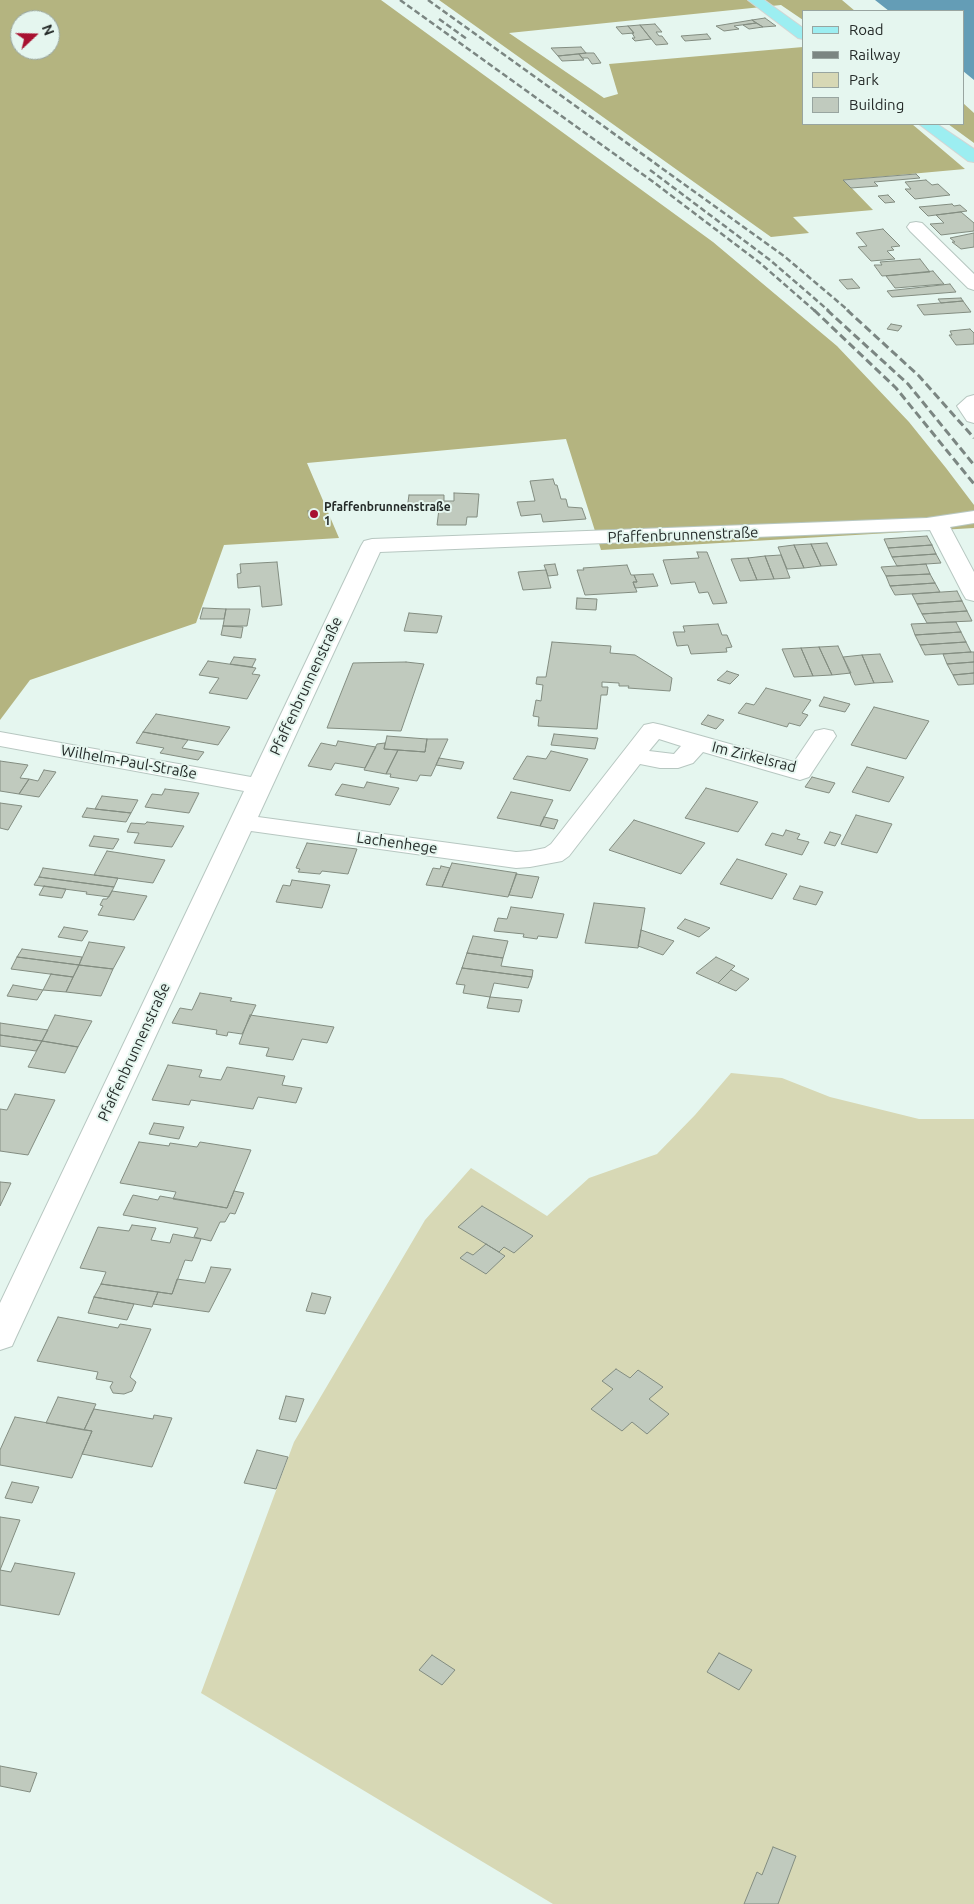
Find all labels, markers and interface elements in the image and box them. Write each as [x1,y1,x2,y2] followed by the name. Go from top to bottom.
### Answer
[10,10,60,60] north arrow
[802,10,964,125] legend
[849,21,884,38] text: Road
[39,22,57,38] text: N
[849,46,900,63] text: Railway
[849,71,879,88] text: Park
[849,96,904,113] text: Building
[324,500,451,528] place label: Pfaffenbrunnenstraße 1
[308,508,320,520] marker: Pfaffenbrunnenstraße 1
[607,523,759,547] street label: Pfaffenbrunnenstraße
[266,614,346,758] street label: Pfaffenbrunnenstraße
[710,738,798,776] street label: Im Zirkelsrad
[60,741,198,783] street label: Wilhelm-Paul-Straße
[355,828,439,858] street label: Lachenhege
[94,980,174,1124] street label: Pfaffenbrunnenstraße

